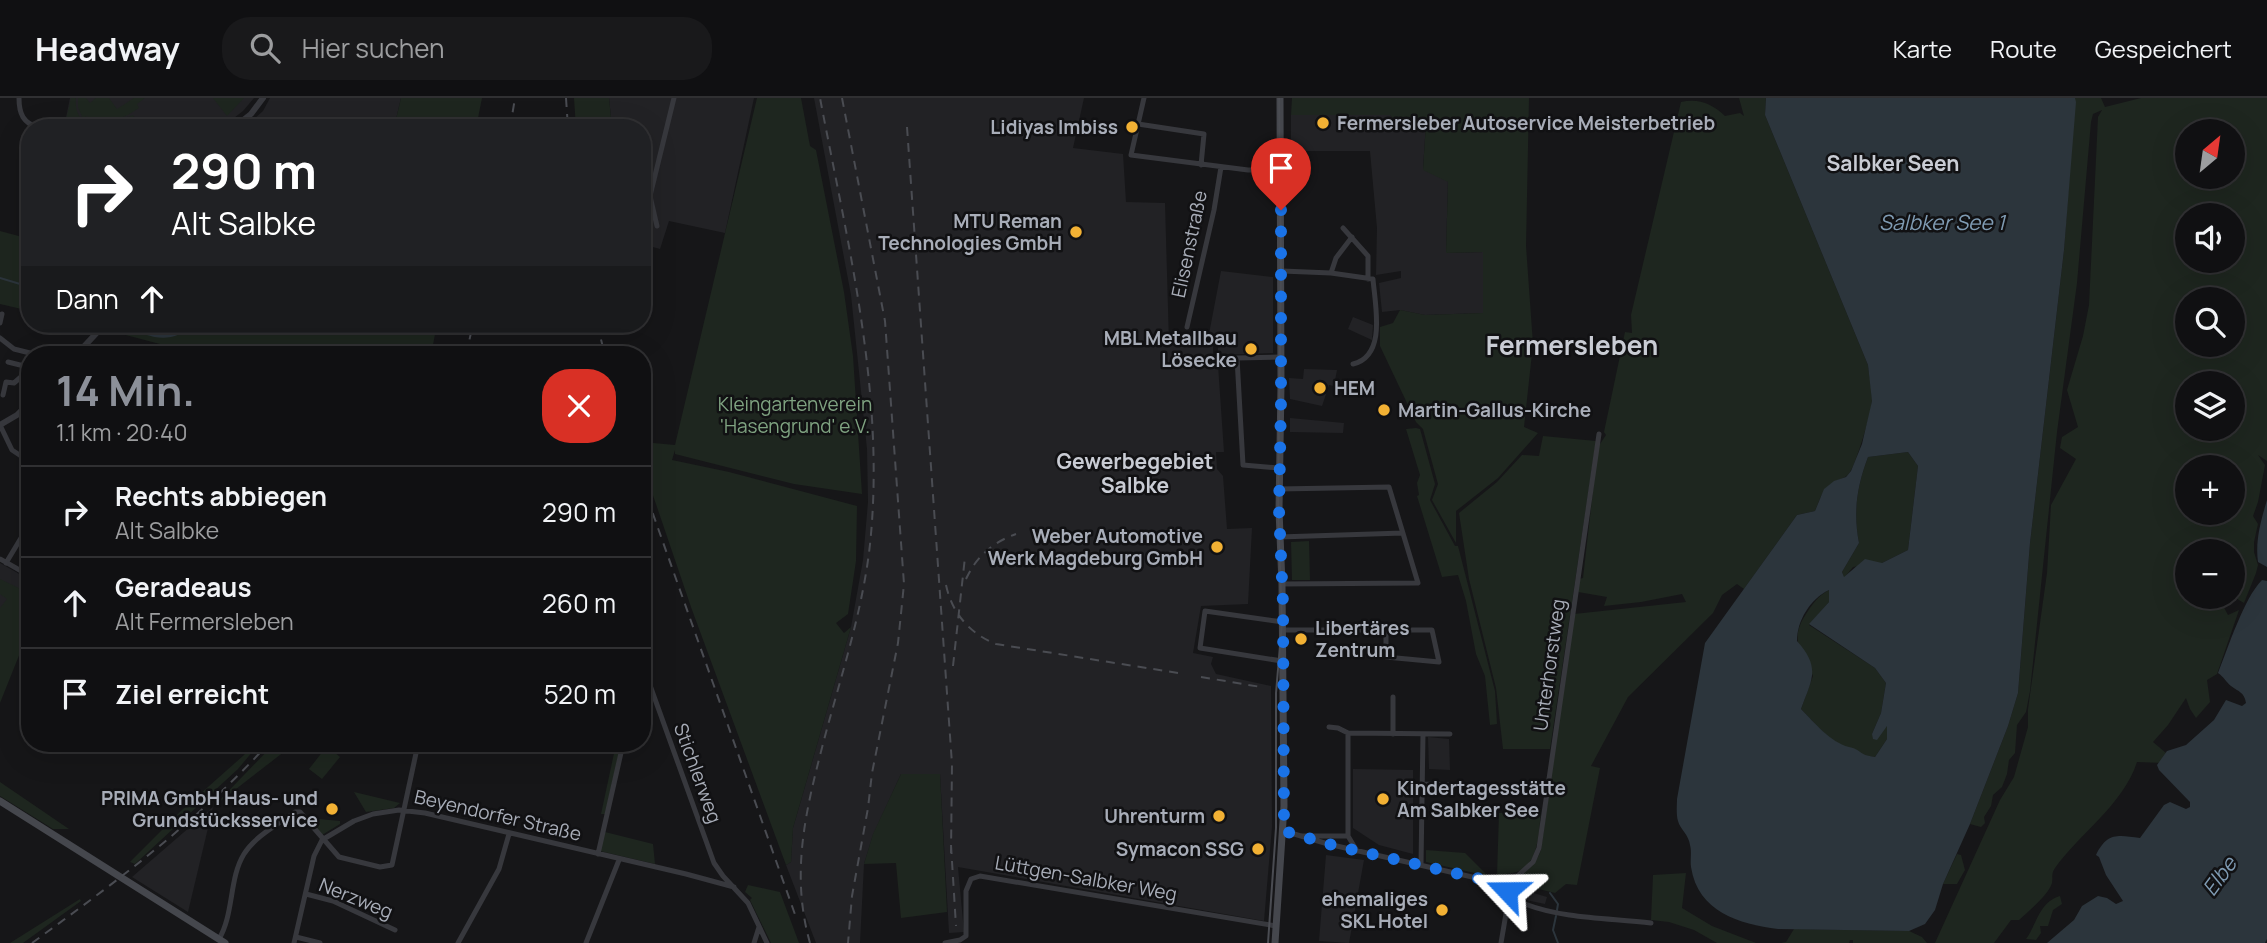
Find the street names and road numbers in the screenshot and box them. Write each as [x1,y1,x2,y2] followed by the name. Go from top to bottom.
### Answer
[1165,188,1213,300] street label: Elisenstraße
[1527,597,1571,733] street label: Unterhorstweg
[668,719,728,827] street label: Stichlerweg
[412,783,584,847] street label: Beyendorfer Straße
[993,849,1179,907] street label: Lüttgen-Salbker Weg
[315,871,397,925] street label: Nerzweg

